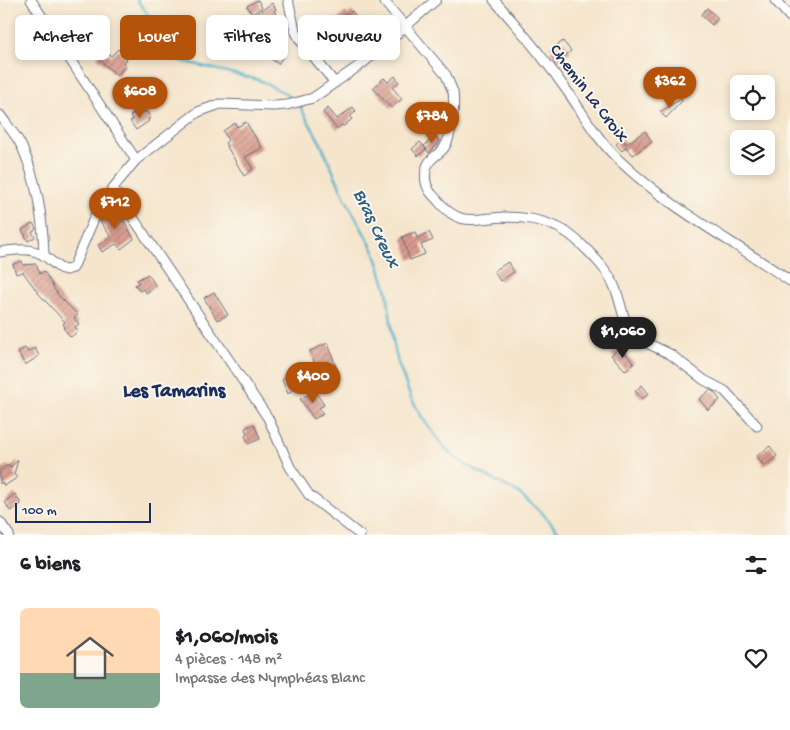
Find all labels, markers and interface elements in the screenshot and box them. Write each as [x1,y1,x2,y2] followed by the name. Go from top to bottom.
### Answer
[15,15,110,60] chip: Acheter
[120,15,196,60] chip: Louer
[206,15,288,60] chip: Filtres
[298,15,400,60] chip: Nouveau
[544,41,632,148] street label: Chemin La Croix
[640,66,700,109] pin: $362
[654,73,686,92] text: $362
[730,75,775,175] map controls
[730,75,775,120] button: locate
[110,76,170,119] pin: $608
[123,83,157,102] text: $608
[402,102,462,144] pin: $784
[416,108,448,127] text: $784
[730,130,775,175] button: layers
[347,186,404,274] water label: Bras Creux
[85,188,145,230] pin: $712
[100,194,130,213] text: $712
[582,316,664,359] pin: $1,060
[601,323,645,342] text: $1,060
[283,362,343,404] pin: $400
[297,368,329,387] text: $400
[123,381,227,404] district label: Les Tamarins
[15,500,151,523] scale bar
[22,503,57,520] text: 100 m
[742,551,770,579] icon: filters
[20,553,80,578] text: 6 biens
[175,626,277,651] text: $1,060/mois
[60,628,120,688] icon: home
[742,644,770,672] icon: heart
[175,651,282,670] text: 4 pièces · 148 m²
[175,670,365,689] text: Impasse des Nymphéas Blanc

